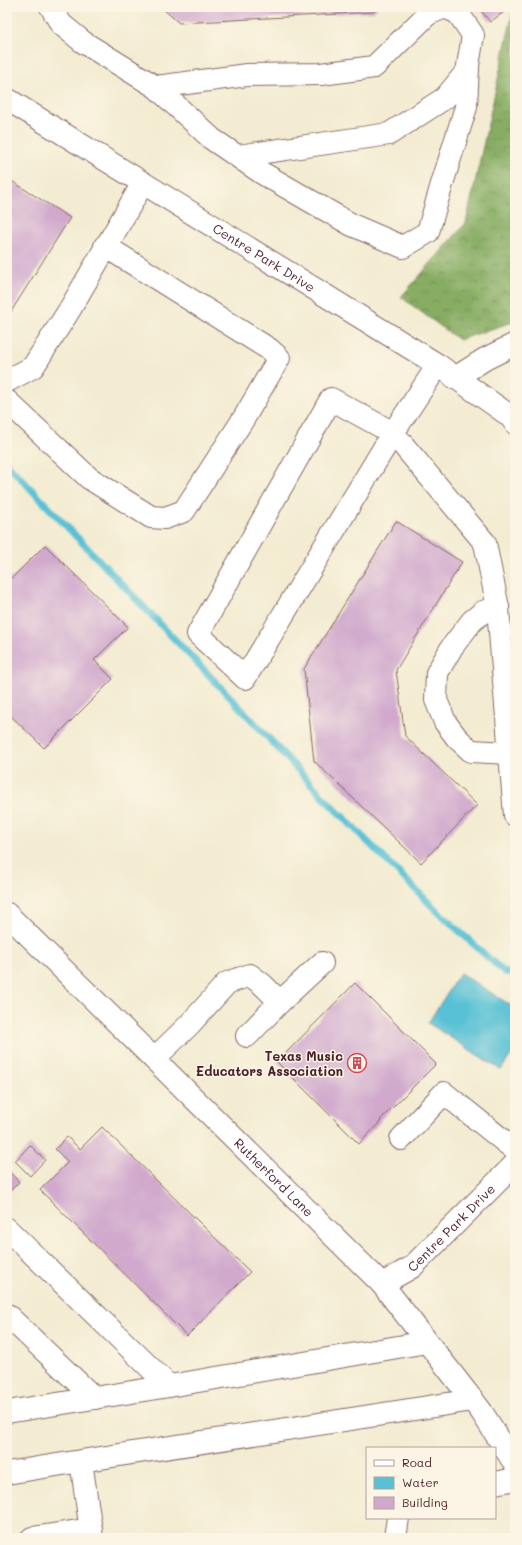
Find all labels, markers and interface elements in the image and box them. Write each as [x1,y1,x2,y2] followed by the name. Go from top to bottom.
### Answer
[210,219,319,295] street label: Centre Park Drive
[196,1047,343,1079] place label: Texas Music Educators Association
[346,1052,368,1074] building icon: Texas Music Educators Association
[231,1134,318,1220] street label: Rutherford Lane
[403,1180,498,1275] street label: Centre Park Drive
[366,1447,496,1519] legend
[402,1454,432,1470] text: Road
[402,1474,439,1490] text: Water
[402,1494,448,1510] text: Building

